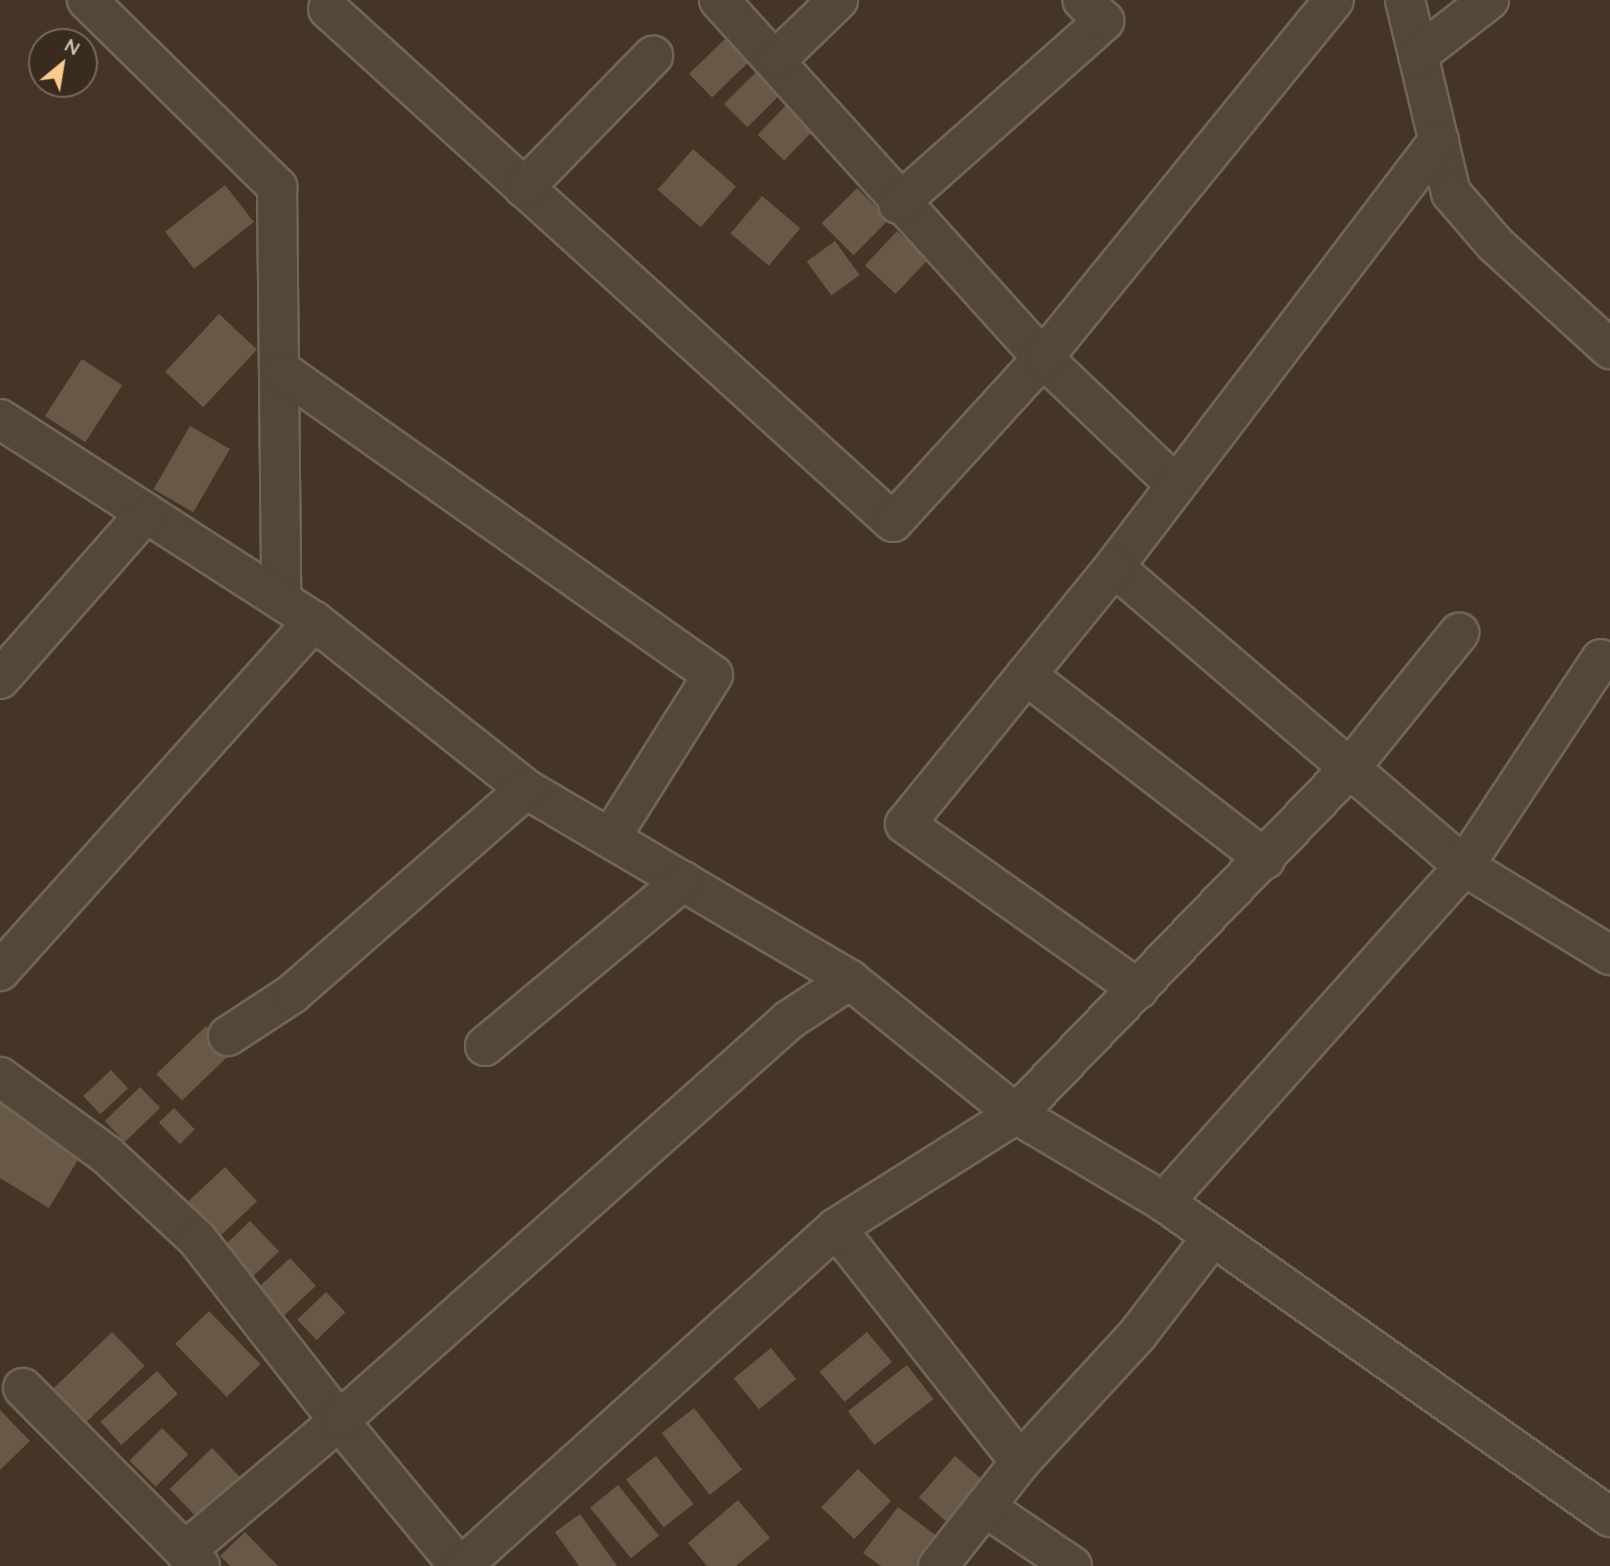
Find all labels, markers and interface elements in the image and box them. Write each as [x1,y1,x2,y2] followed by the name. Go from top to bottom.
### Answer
[28,28,98,98] north arrow
[60,33,85,60] text: N

